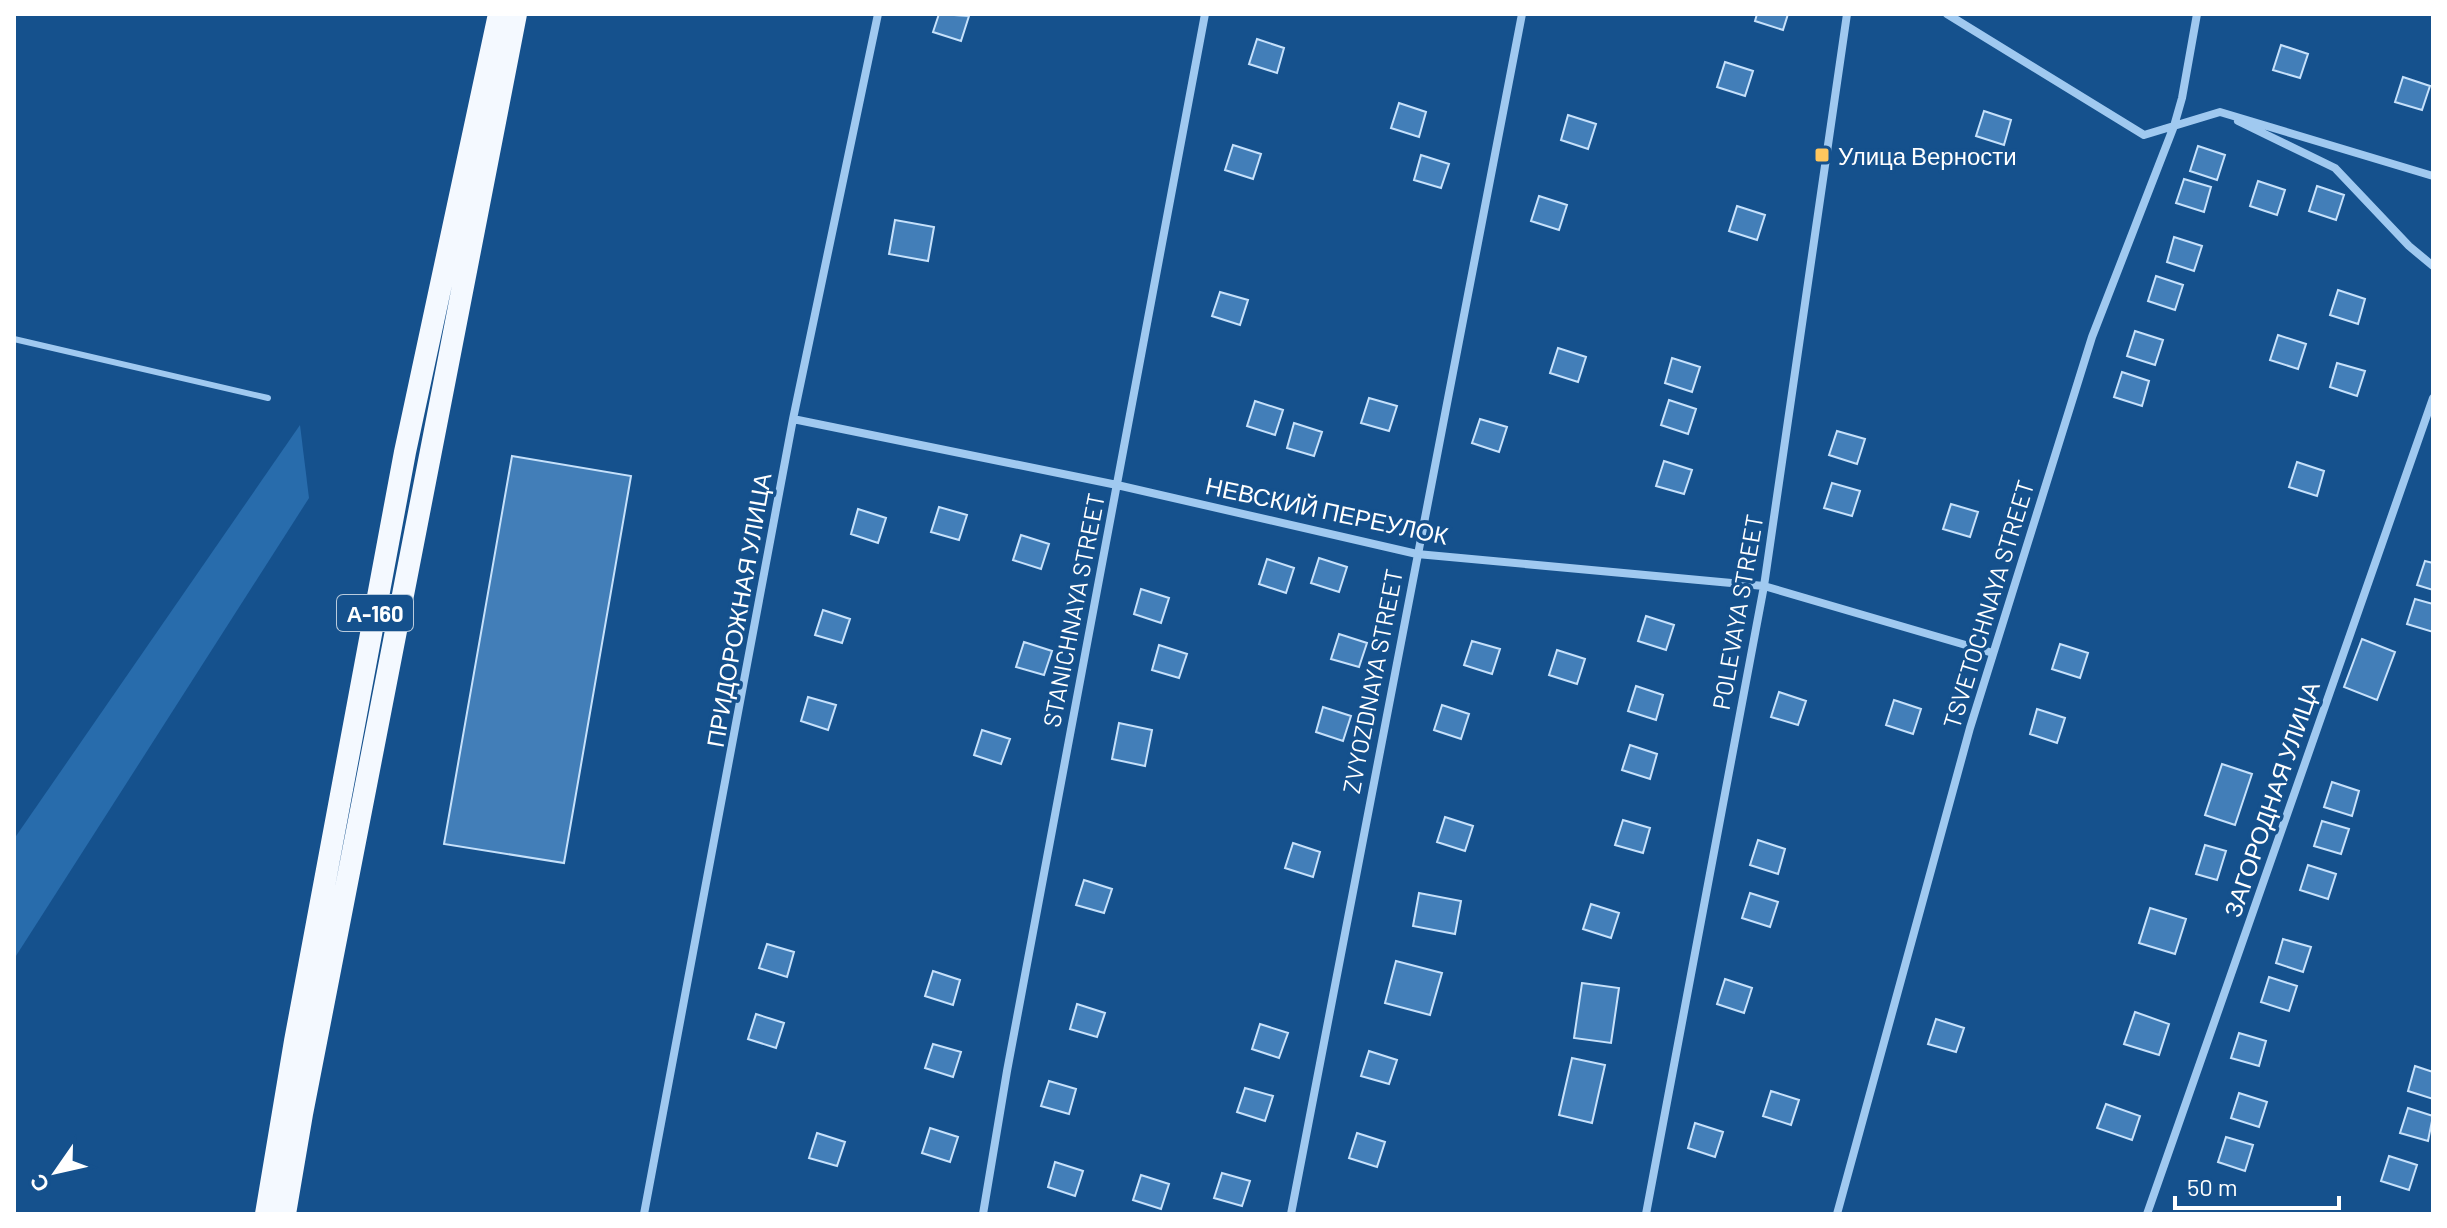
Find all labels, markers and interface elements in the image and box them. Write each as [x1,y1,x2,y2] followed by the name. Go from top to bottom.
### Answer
[1838,141,2017,170] place label: Улица Верности
[1813,146,1831,164] marker: Улица Верности
[1203,470,1451,550] street label: НЕВСКИЙ ПЕРЕУЛОК
[700,471,776,749] street label: ПРИДОРОЖНАЯ УЛИЦА
[1936,476,2040,732] street label: TSVETOCHNAYA STREET
[1036,491,1110,729] street label: STANICHNAYA STREET
[1706,512,1768,712] street label: POLEVAYA STREET
[1336,566,1408,796] street label: ZVYOZDNAYA STREET
[337,595,413,631] road number: А-160
[2217,677,2325,921] street label: ЗАГОРОДНАЯ УЛИЦА
[16,1132,96,1212] north arrow
[2175,1160,2339,1210] scale bar
[23,1170,54,1198] text: С
[2187,1172,2238,1201] text: 50 m

